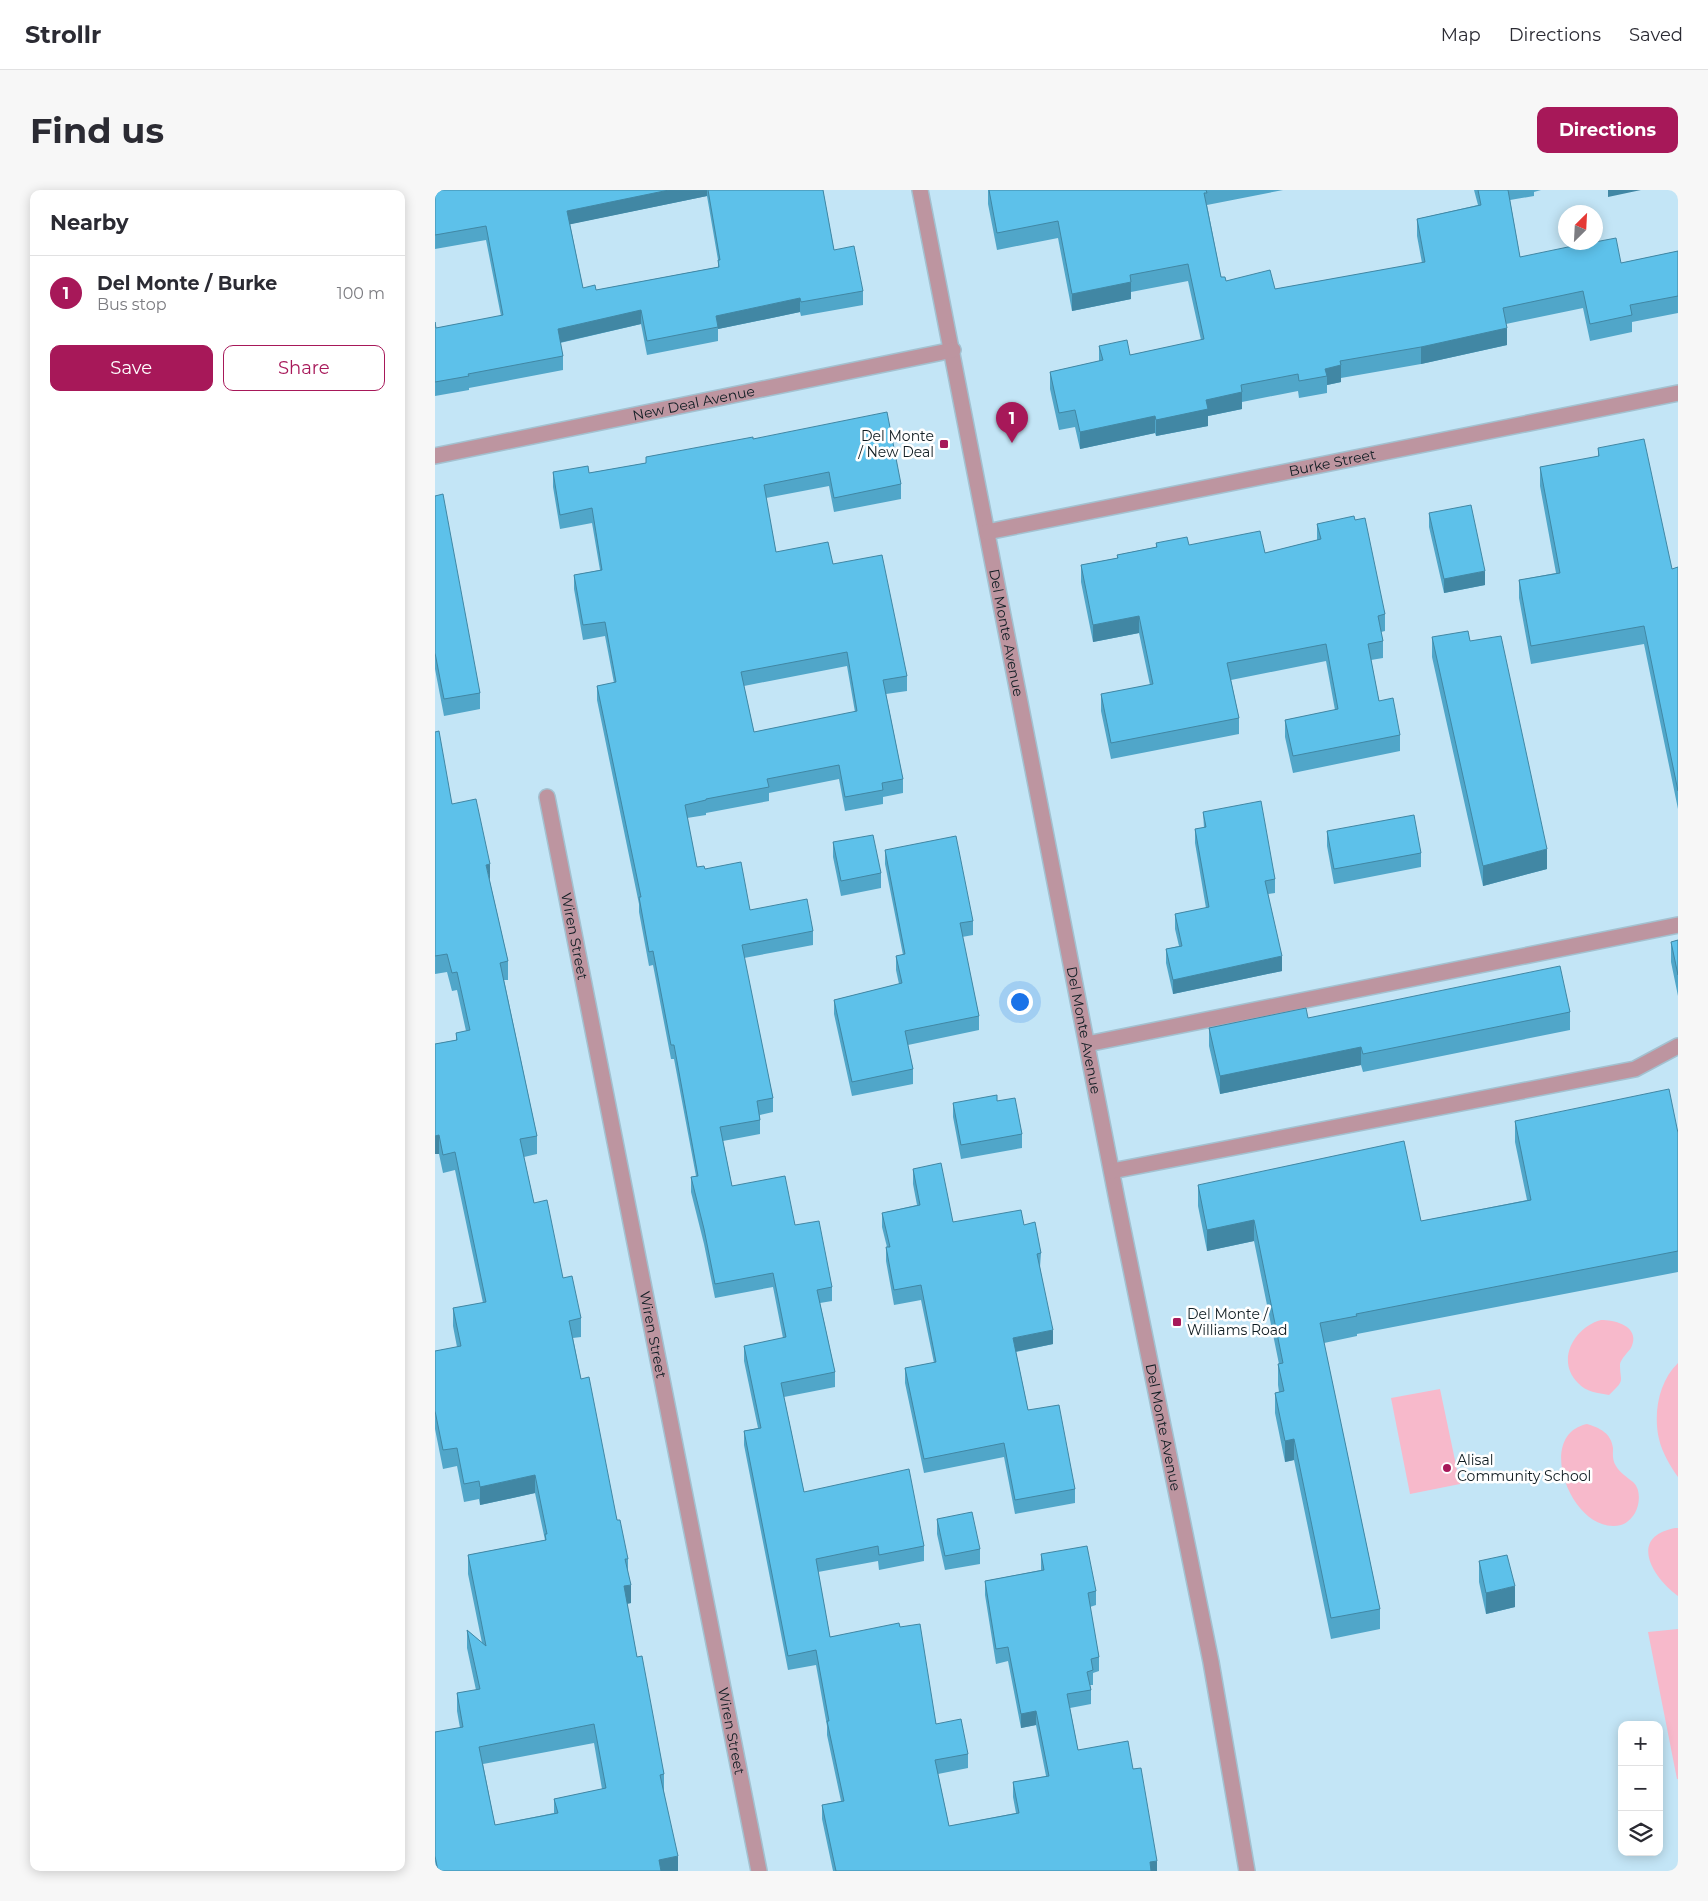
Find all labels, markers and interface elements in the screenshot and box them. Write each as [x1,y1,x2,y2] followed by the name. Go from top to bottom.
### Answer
[25,20,101,49] text: Strollr
[1441,24,1481,46] text: Map
[1509,24,1601,46] text: Directions
[1629,24,1683,46] text: Saved
[1537,107,1678,153] button: Directions
[30,109,164,152] text: Find us
[1558,205,1603,250] north arrow
[50,210,129,235] text: Nearby
[97,272,277,295] text: Del Monte / Burke
[63,284,69,303] text: 1
[337,284,385,303] text: 100 m
[97,295,167,314] text: Bus stop
[50,345,213,391] button: Save
[223,345,385,391] button: Share
[631,382,756,424] street label: New Deal Avenue
[996,402,1028,443] pin: 1
[857,427,934,461] place label: Del Monte / New Deal
[938,438,950,450] marker: Del Monte / New Deal
[1287,445,1377,480] street label: Burke Street
[985,567,1028,698] street label: Del Monte Avenue
[557,891,592,982] street label: Wiren Street
[1063,965,1105,1095] street label: Del Monte Avenue
[1007,989,1033,1015] your location
[636,1289,671,1380] street label: Wiren Street
[1187,1305,1288,1339] place label: Del Monte / Williams Road
[1171,1316,1183,1328] marker: Del Monte / Williams Road
[1142,1362,1185,1493] street label: Del Monte Avenue
[1457,1451,1591,1485] place label: Alisal Community School
[1441,1462,1453,1474] marker: Alisal Community School
[714,1686,749,1776] street label: Wiren Street
[1618,1721,1663,1856] map controls
[1618,1721,1663,1766] button: +
[1618,1766,1663,1811] button: −
[1618,1811,1663,1856] button: layers

